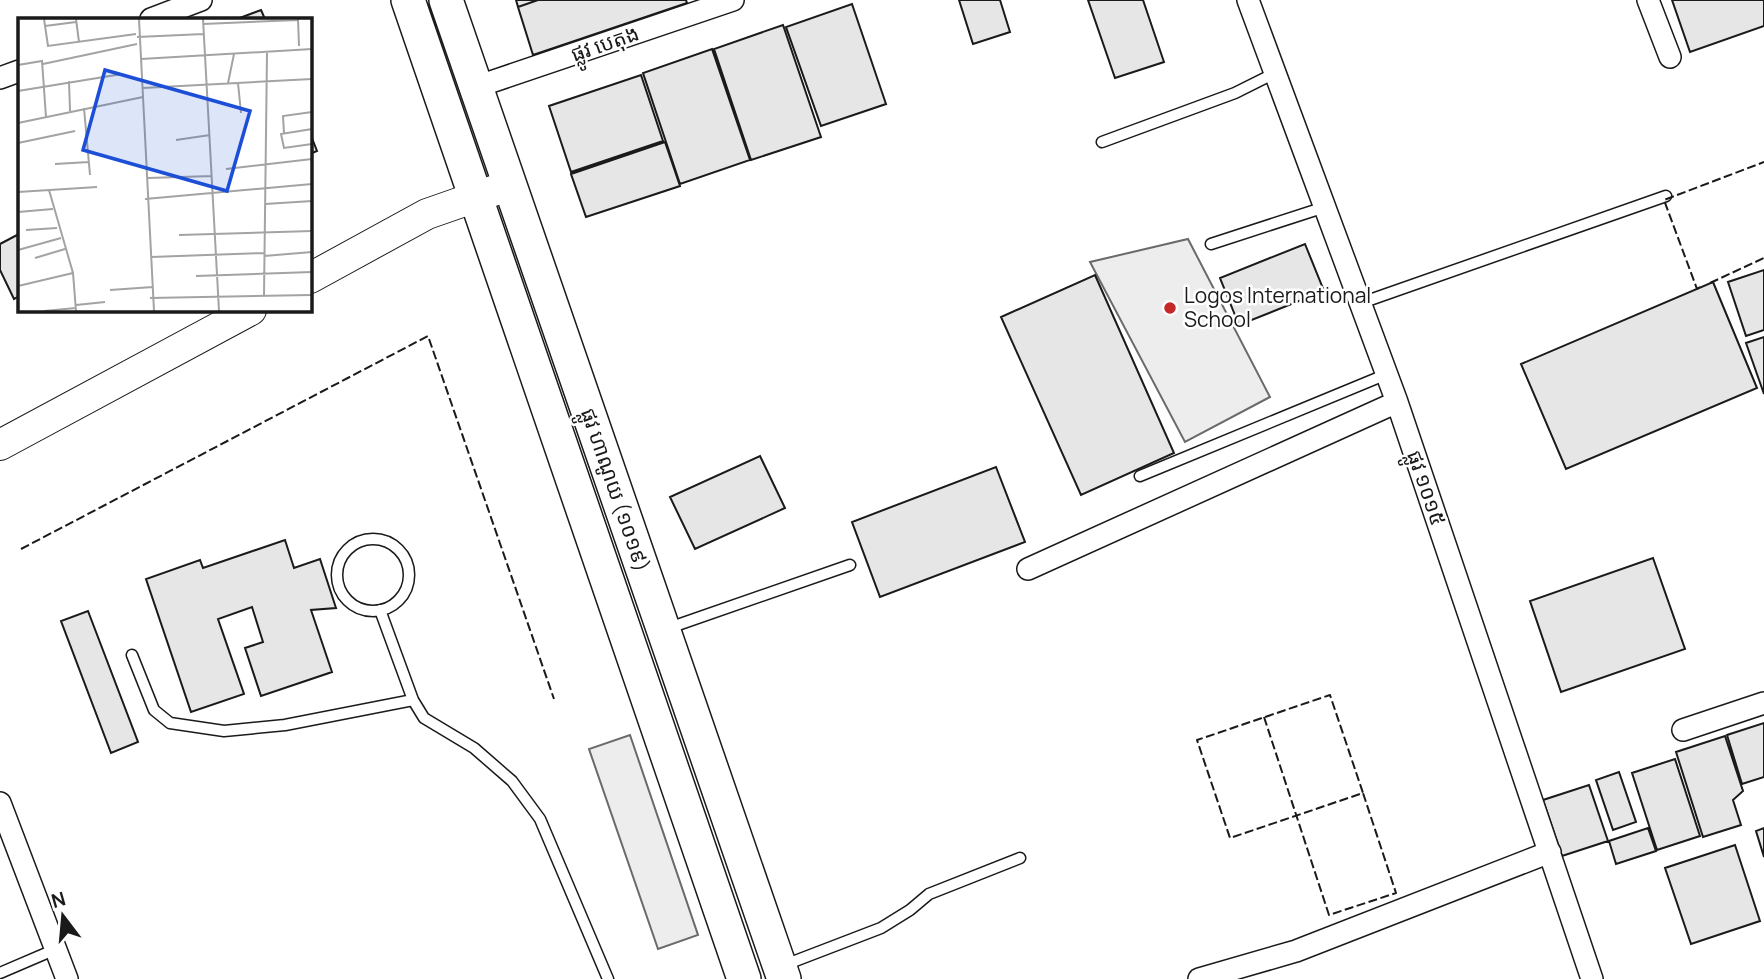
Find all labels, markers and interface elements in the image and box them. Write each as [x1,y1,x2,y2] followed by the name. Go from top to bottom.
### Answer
[18,18,312,312] inset map
[567,18,645,74] street label: ផ្លូវ បេតុង
[1184,281,1371,333] place label: Logos International School
[1162,300,1178,316] marker: Logos International School
[569,404,657,577] street label: ផ្លូវ ហាណូយ (១០១៩)
[1395,446,1453,531] street label: ផ្លូវ ១០១៥
[28,881,98,951] north arrow
[48,885,68,914] text: N

